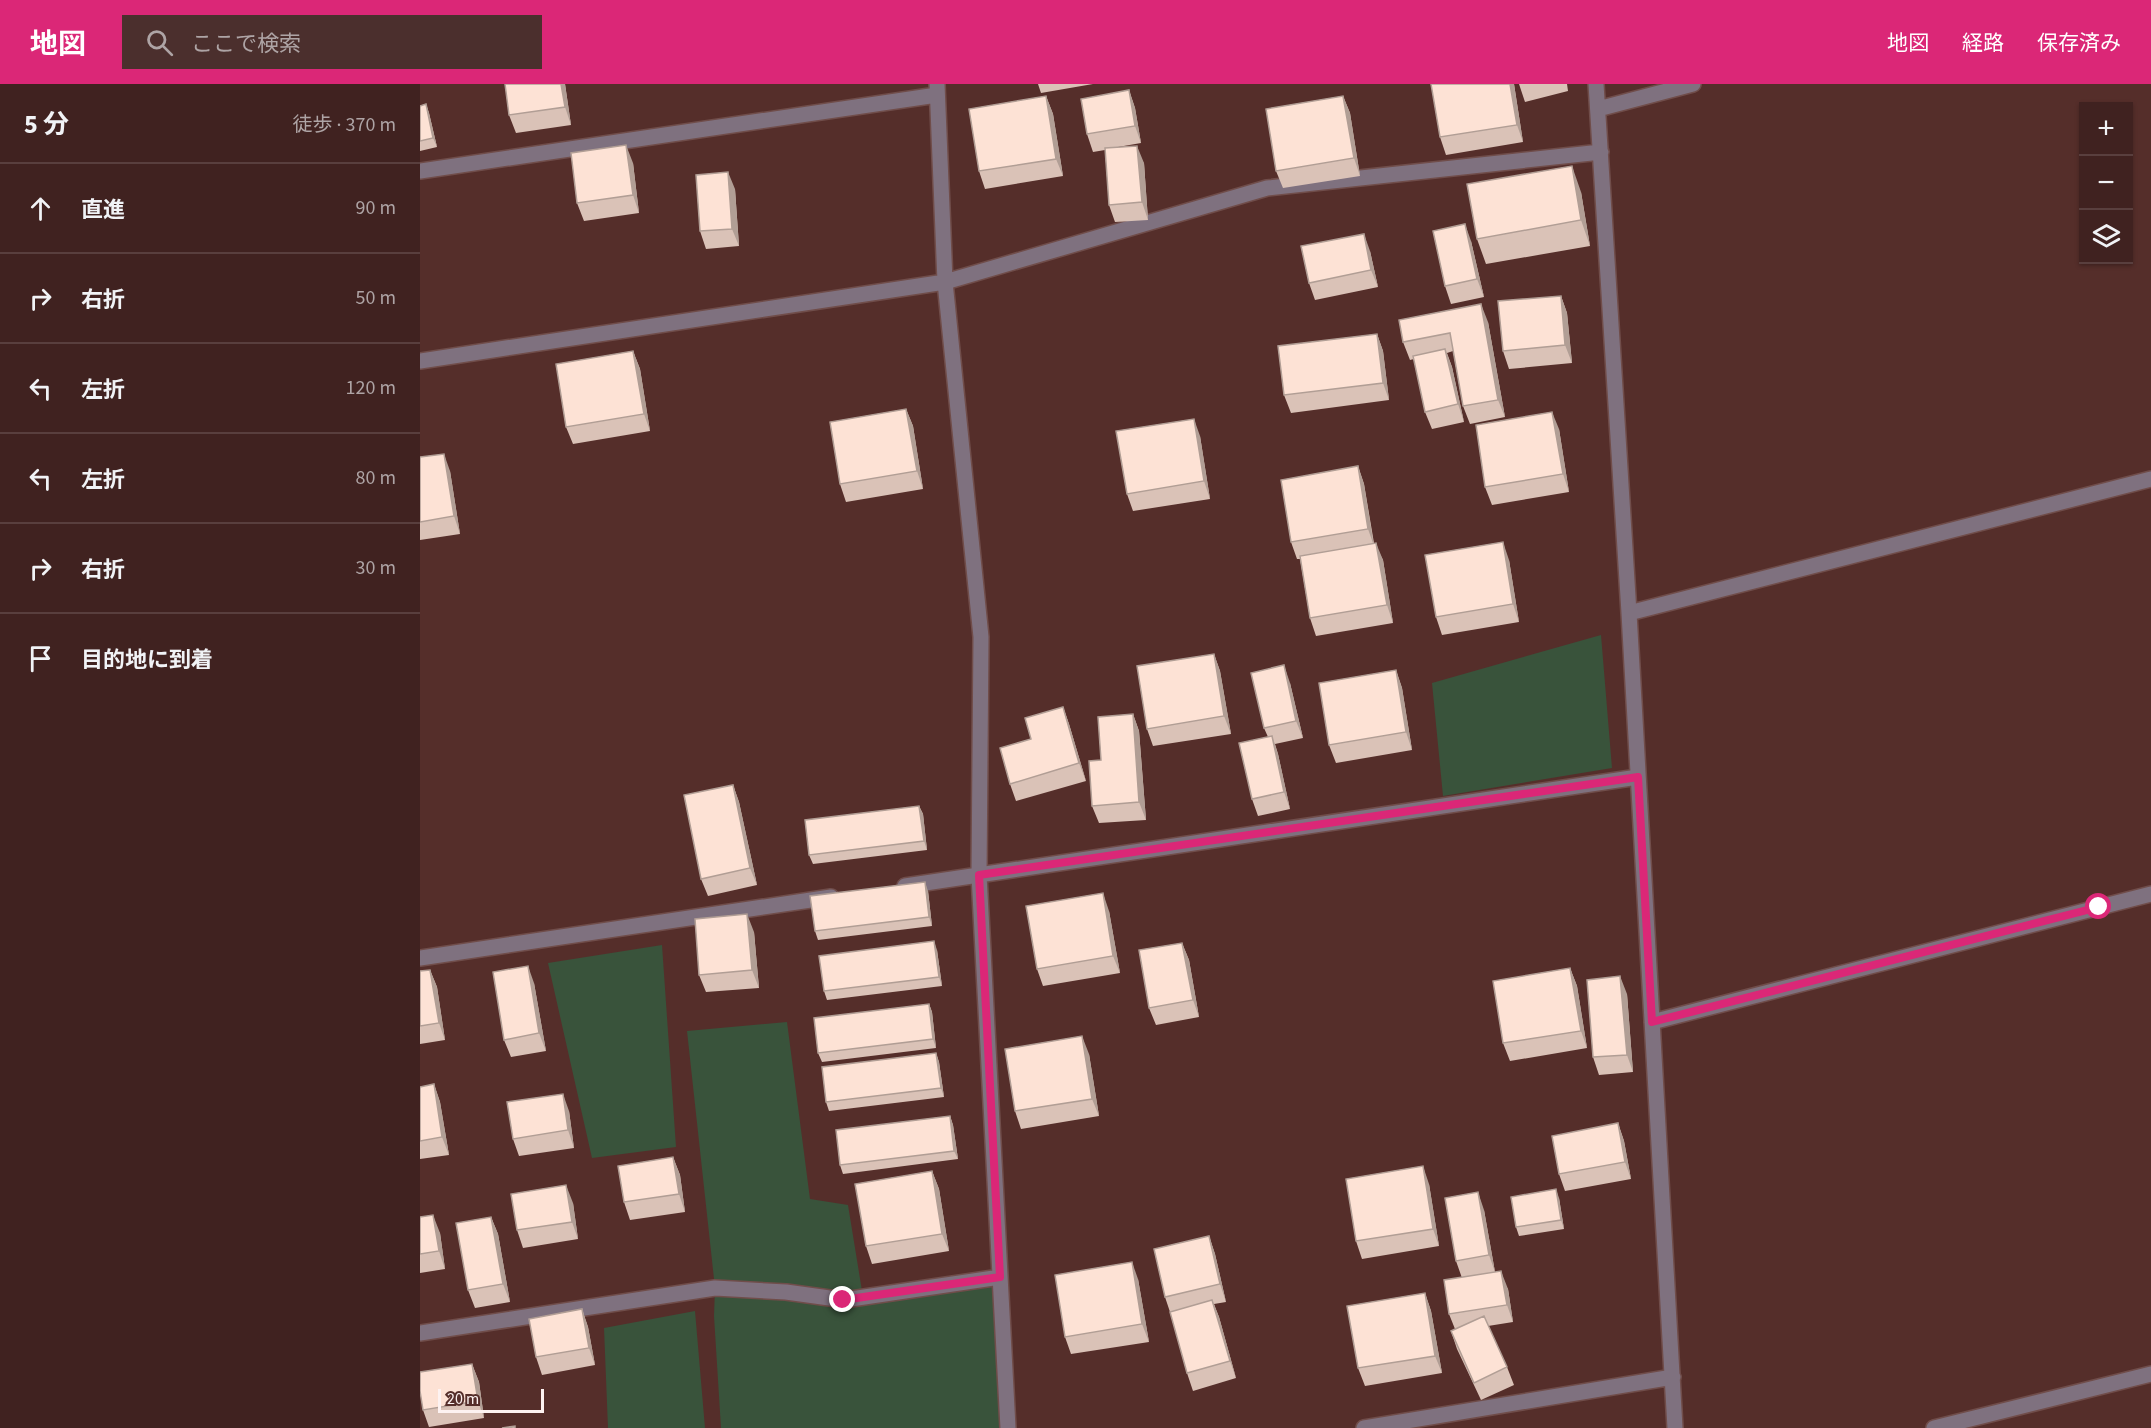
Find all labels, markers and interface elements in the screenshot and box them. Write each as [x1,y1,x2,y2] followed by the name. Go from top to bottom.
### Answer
[122,15,542,69] search box
[30,24,86,64] text: 地図
[143,26,176,59] icon: search
[191,28,301,60] text: ここで検索
[1887,28,1929,58] text: 地図
[1962,28,2004,58] text: 経路
[2037,28,2121,58] text: 保存済み
[2079,102,2133,264] map controls
[2079,102,2133,156] button: +
[24,106,69,143] text: 5 分
[293,111,396,139] text: 徒歩 · 370 m
[2079,156,2133,210] button: −
[24,192,57,225] icon: ahead
[81,194,125,226] text: 直進
[356,194,396,222] text: 90 m
[2079,210,2133,264] button: layers
[24,282,57,315] icon: right
[81,284,125,316] text: 右折
[356,284,396,312] text: 50 m
[24,372,57,405] icon: left
[81,374,125,406] text: 左折
[346,374,396,402] text: 120 m
[24,462,57,495] icon: left
[81,464,125,496] text: 左折
[356,464,396,492] text: 80 m
[24,552,57,585] icon: right
[81,554,125,586] text: 右折
[356,554,396,582] text: 30 m
[24,642,57,675] icon: arrive
[81,644,213,676] text: 目的地に到着
[2085,893,2111,919] route start
[829,1286,855,1312] route end
[438,1386,544,1414] scale bar
[447,1388,479,1410] text: 20 m

